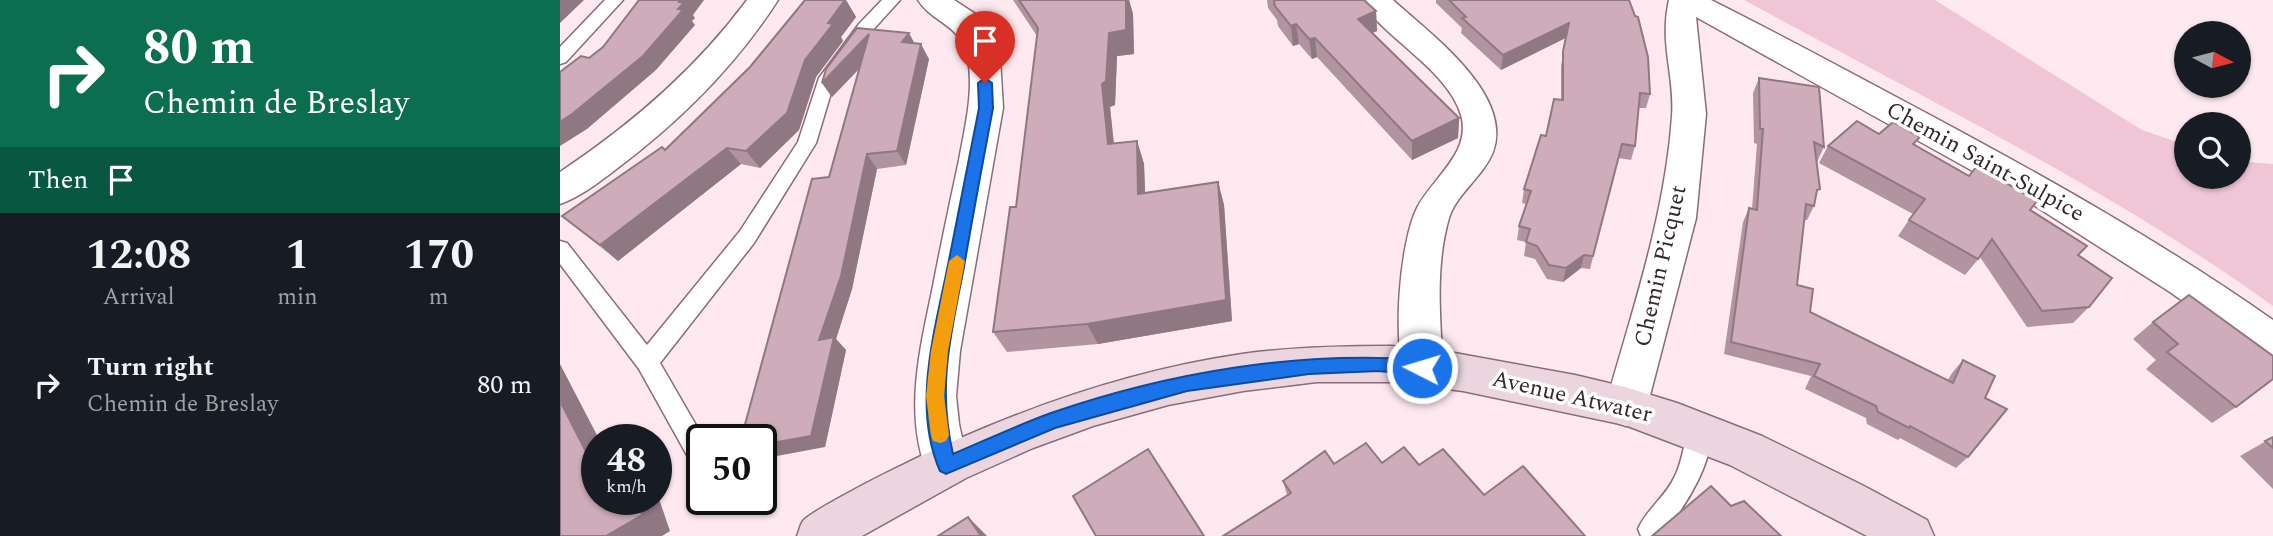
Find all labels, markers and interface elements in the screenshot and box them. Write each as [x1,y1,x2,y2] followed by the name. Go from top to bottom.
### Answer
[143,11,254,86] text: 80 m
[955,11,1015,83] pin
[2174,21,2250,98] north arrow
[2174,21,2251,189] map controls
[966,22,1004,60] icon: arrive
[28,28,119,119] icon: right
[143,79,409,128] text: Chemin de Breslay
[1879,93,2091,231] street label: Chemin Saint-Sulpice
[2174,112,2251,189] button: search
[28,160,88,200] text: Then
[102,161,140,199] icon: arrive
[1625,182,1697,350] street label: Chemin Picquet
[86,224,191,287] text: 12:08
[286,224,309,287] text: 1
[403,224,474,287] text: 170
[103,280,174,315] text: Arrival
[277,280,318,315] text: min
[429,280,449,315] text: m
[1385,331,1459,405] position arrow
[87,347,214,387] text: Turn right
[1488,362,1656,432] street label: Avenue Atwater
[477,365,532,405] text: 80 m
[28,366,66,404] icon: right
[87,387,278,422] text: Chemin de Breslay
[686,424,777,515] speed limit sign: 50
[607,434,646,487] text: 48
[606,473,647,500] text: km/h

